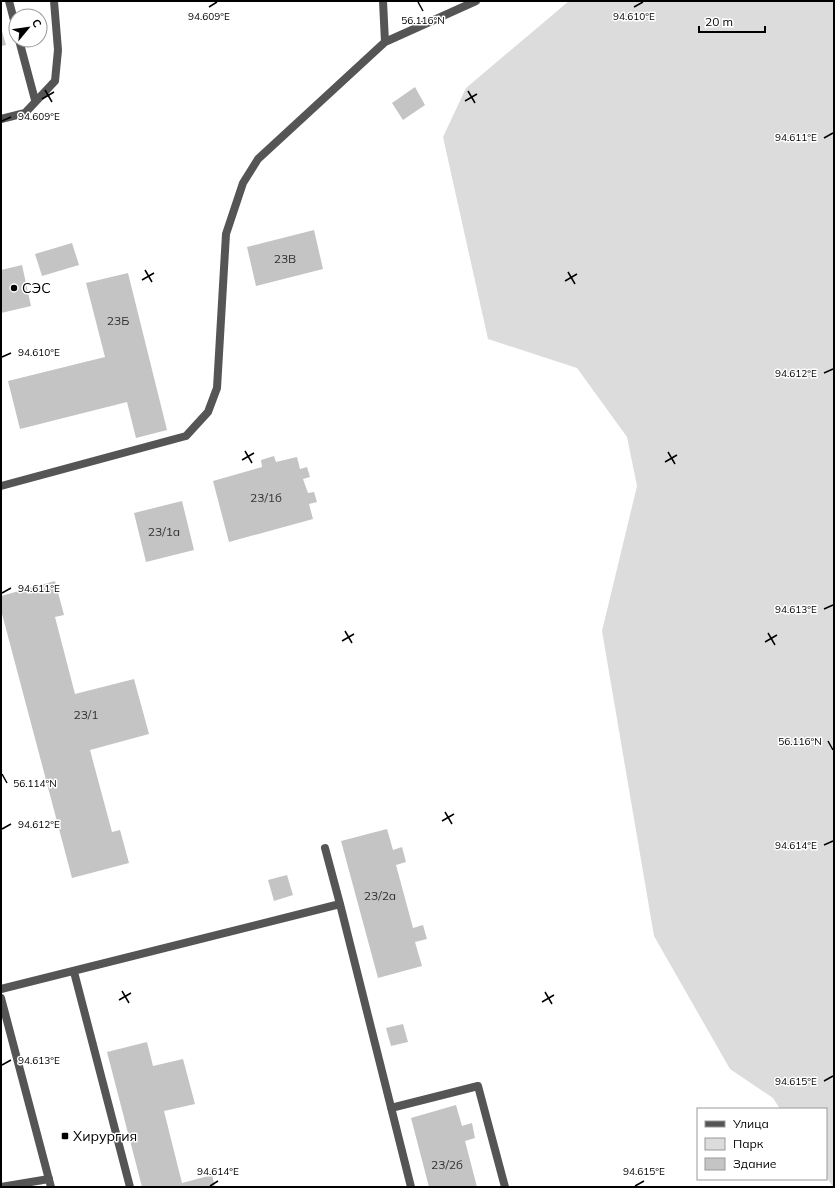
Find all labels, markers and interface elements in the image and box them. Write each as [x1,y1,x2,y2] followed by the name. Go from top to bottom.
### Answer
[8,8,48,48] north arrow
[699,8,765,34] scale bar
[188,10,230,23] text: 94.609°E
[613,10,655,23] text: 94.610°E
[401,14,445,27] text: 56.116°N
[705,14,733,29] text: 20 m
[29,16,45,30] text: С
[18,110,60,123] text: 94.609°E
[775,131,817,144] text: 94.611°E
[274,251,296,266] house number: 23В
[22,279,51,297] place label: СЭС
[9,283,19,293] marker: СЭС
[107,313,129,328] house number: 23Б
[18,346,60,359] text: 94.610°E
[775,367,817,380] text: 94.612°E
[250,490,282,505] house number: 23/1б
[148,524,180,539] house number: 23/1а
[18,582,60,595] text: 94.611°E
[775,603,817,616] text: 94.613°E
[73,707,99,722] house number: 23/1
[778,735,822,748] text: 56.116°N
[13,777,57,790] text: 56.114°N
[18,818,60,831] text: 94.612°E
[775,839,817,852] text: 94.614°E
[364,888,396,903] house number: 23/2а
[18,1054,60,1067] text: 94.613°E
[775,1075,817,1088] text: 94.615°E
[697,1108,827,1180] legend
[732,1116,769,1131] text: Улица
[73,1127,137,1145] place label: Хирургия
[60,1131,70,1141] marker: Хирургия
[733,1136,764,1151] text: Парк
[733,1156,777,1171] text: Здание
[431,1157,463,1172] house number: 23/2б
[197,1165,239,1178] text: 94.614°E
[623,1165,665,1178] text: 94.615°E

